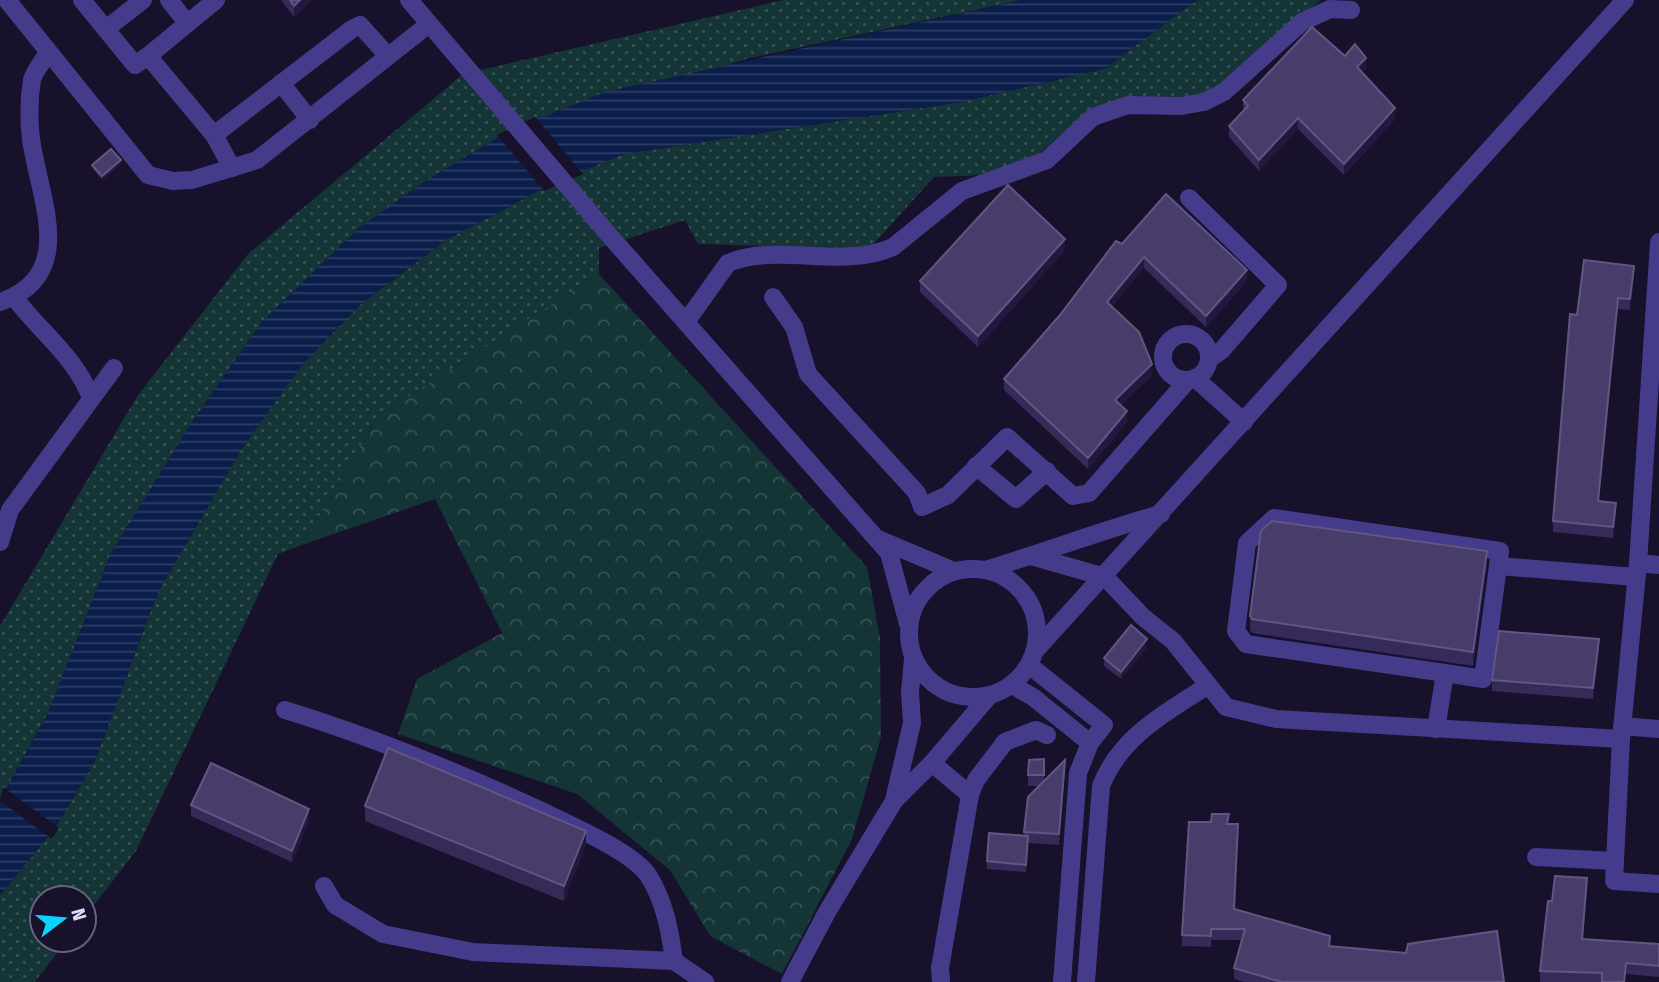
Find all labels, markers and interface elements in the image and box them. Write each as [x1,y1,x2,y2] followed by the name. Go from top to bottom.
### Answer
[28,884,98,954] north arrow
[66,906,91,923] text: N

